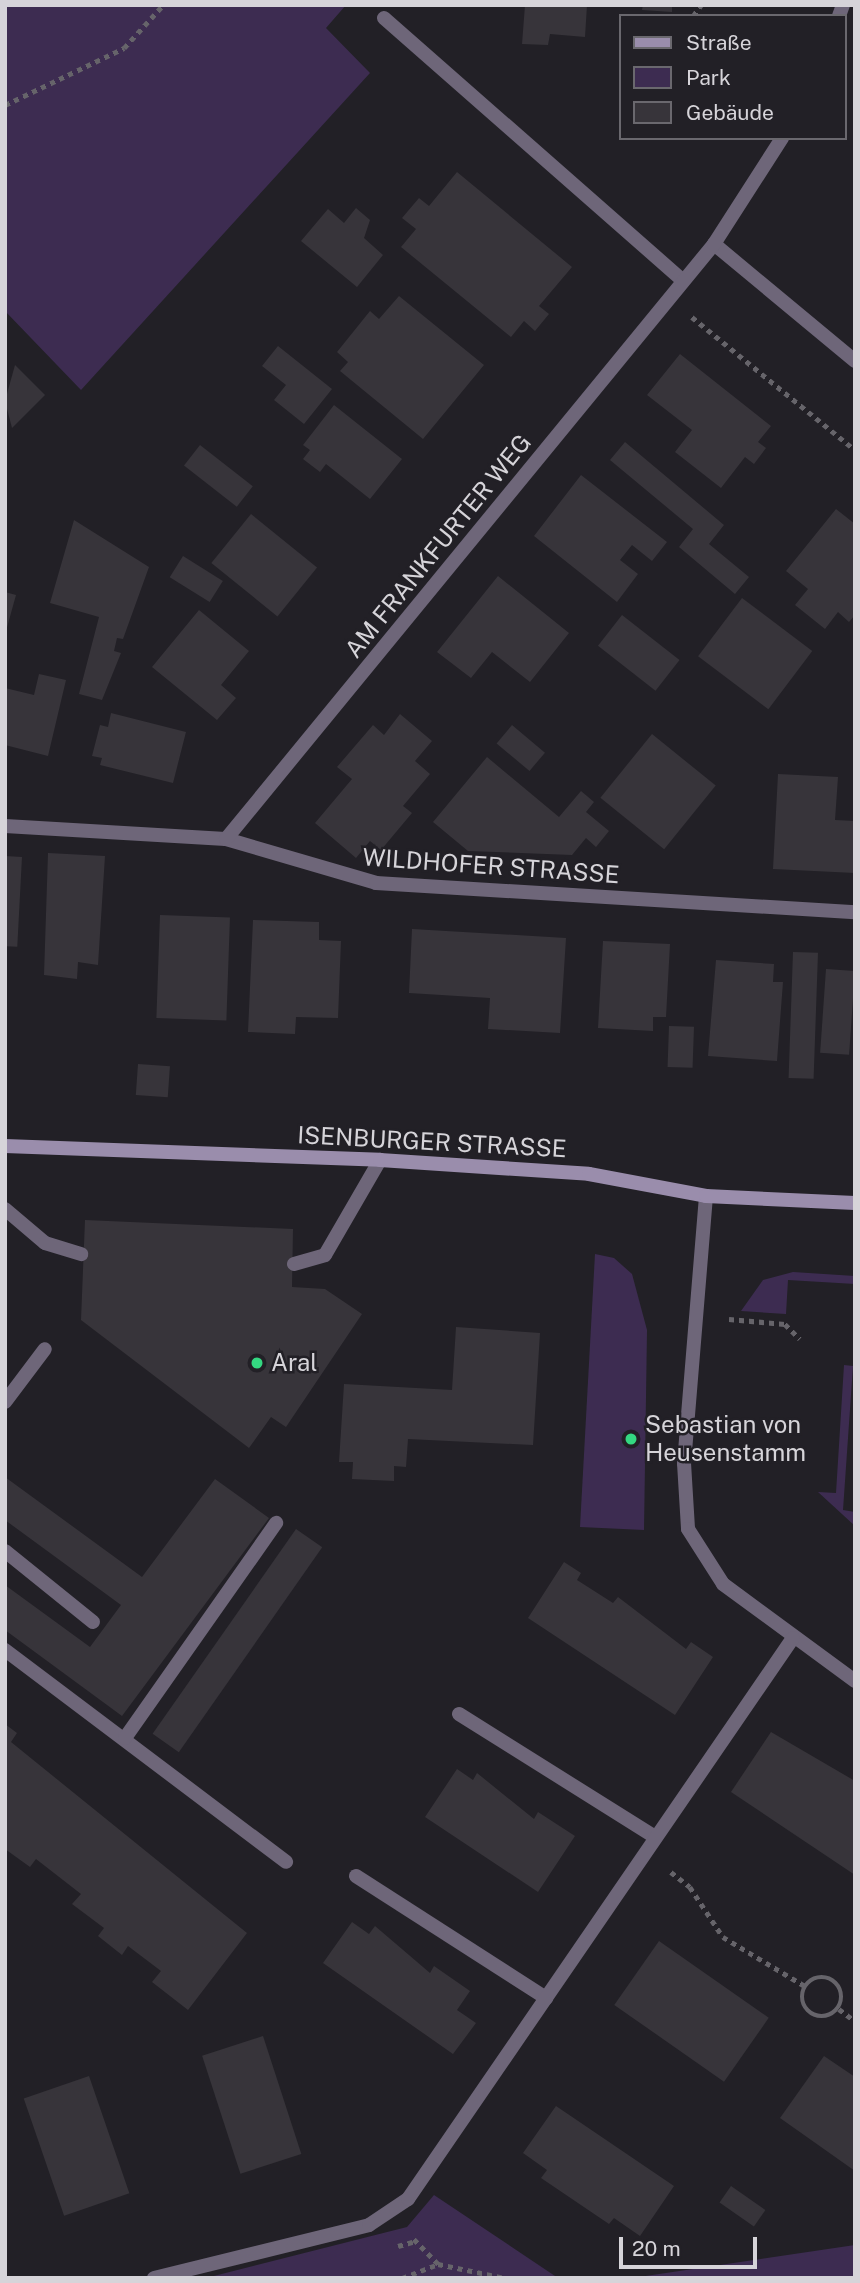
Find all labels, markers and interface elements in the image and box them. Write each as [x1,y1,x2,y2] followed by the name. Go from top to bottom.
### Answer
[618,14,846,140] legend
[686,30,752,55] text: Straße
[686,65,731,90] text: Park
[686,100,774,125] text: Gebäude
[339,428,537,664] street label: AM FRANKFURTER WEG
[361,843,621,889] street label: WILDHOFER STRASSE
[297,1121,567,1163] street label: ISENBURGER STRASSE
[271,1349,318,1377] place label: Aral
[249,1355,265,1371] marker: Aral
[645,1411,806,1467] place label: Sebastian von Heusenstamm
[623,1431,639,1447] marker: Sebastian von Heusenstamm
[622,2224,760,2268] scale bar
[632,2236,681,2261] text: 20 m

